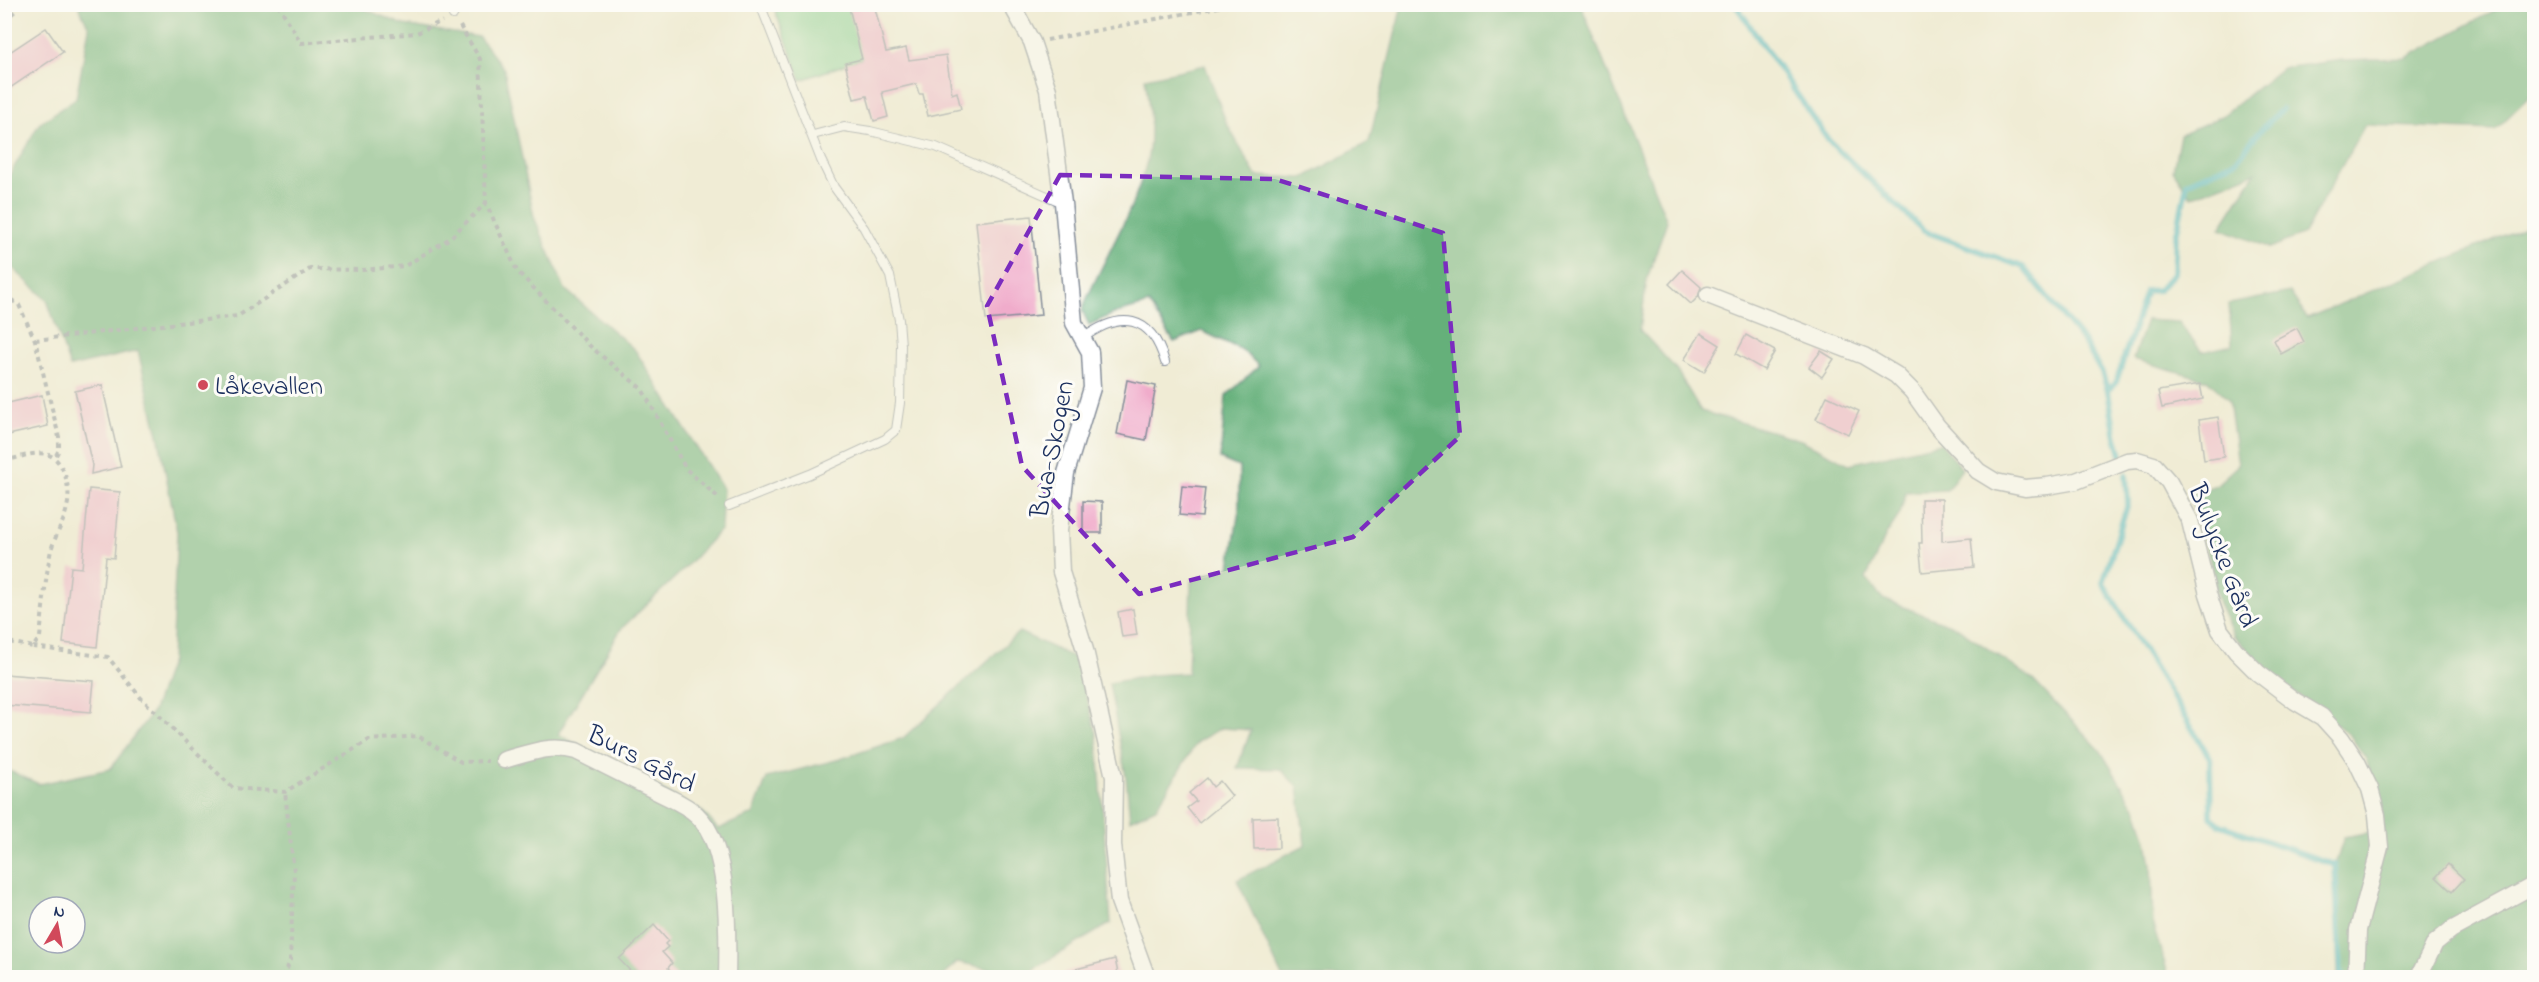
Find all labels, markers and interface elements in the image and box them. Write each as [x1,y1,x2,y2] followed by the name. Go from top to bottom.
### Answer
[215,368,323,407] place label: Låkevallen
[196,378,210,392] marker: Låkevallen
[1021,378,1086,522] street label: Bua-Skogen
[2176,477,2267,634] street label: Bulycke Gård
[579,716,702,804] street label: Burs Gård
[27,895,87,955] north arrow
[52,899,67,925] text: N

